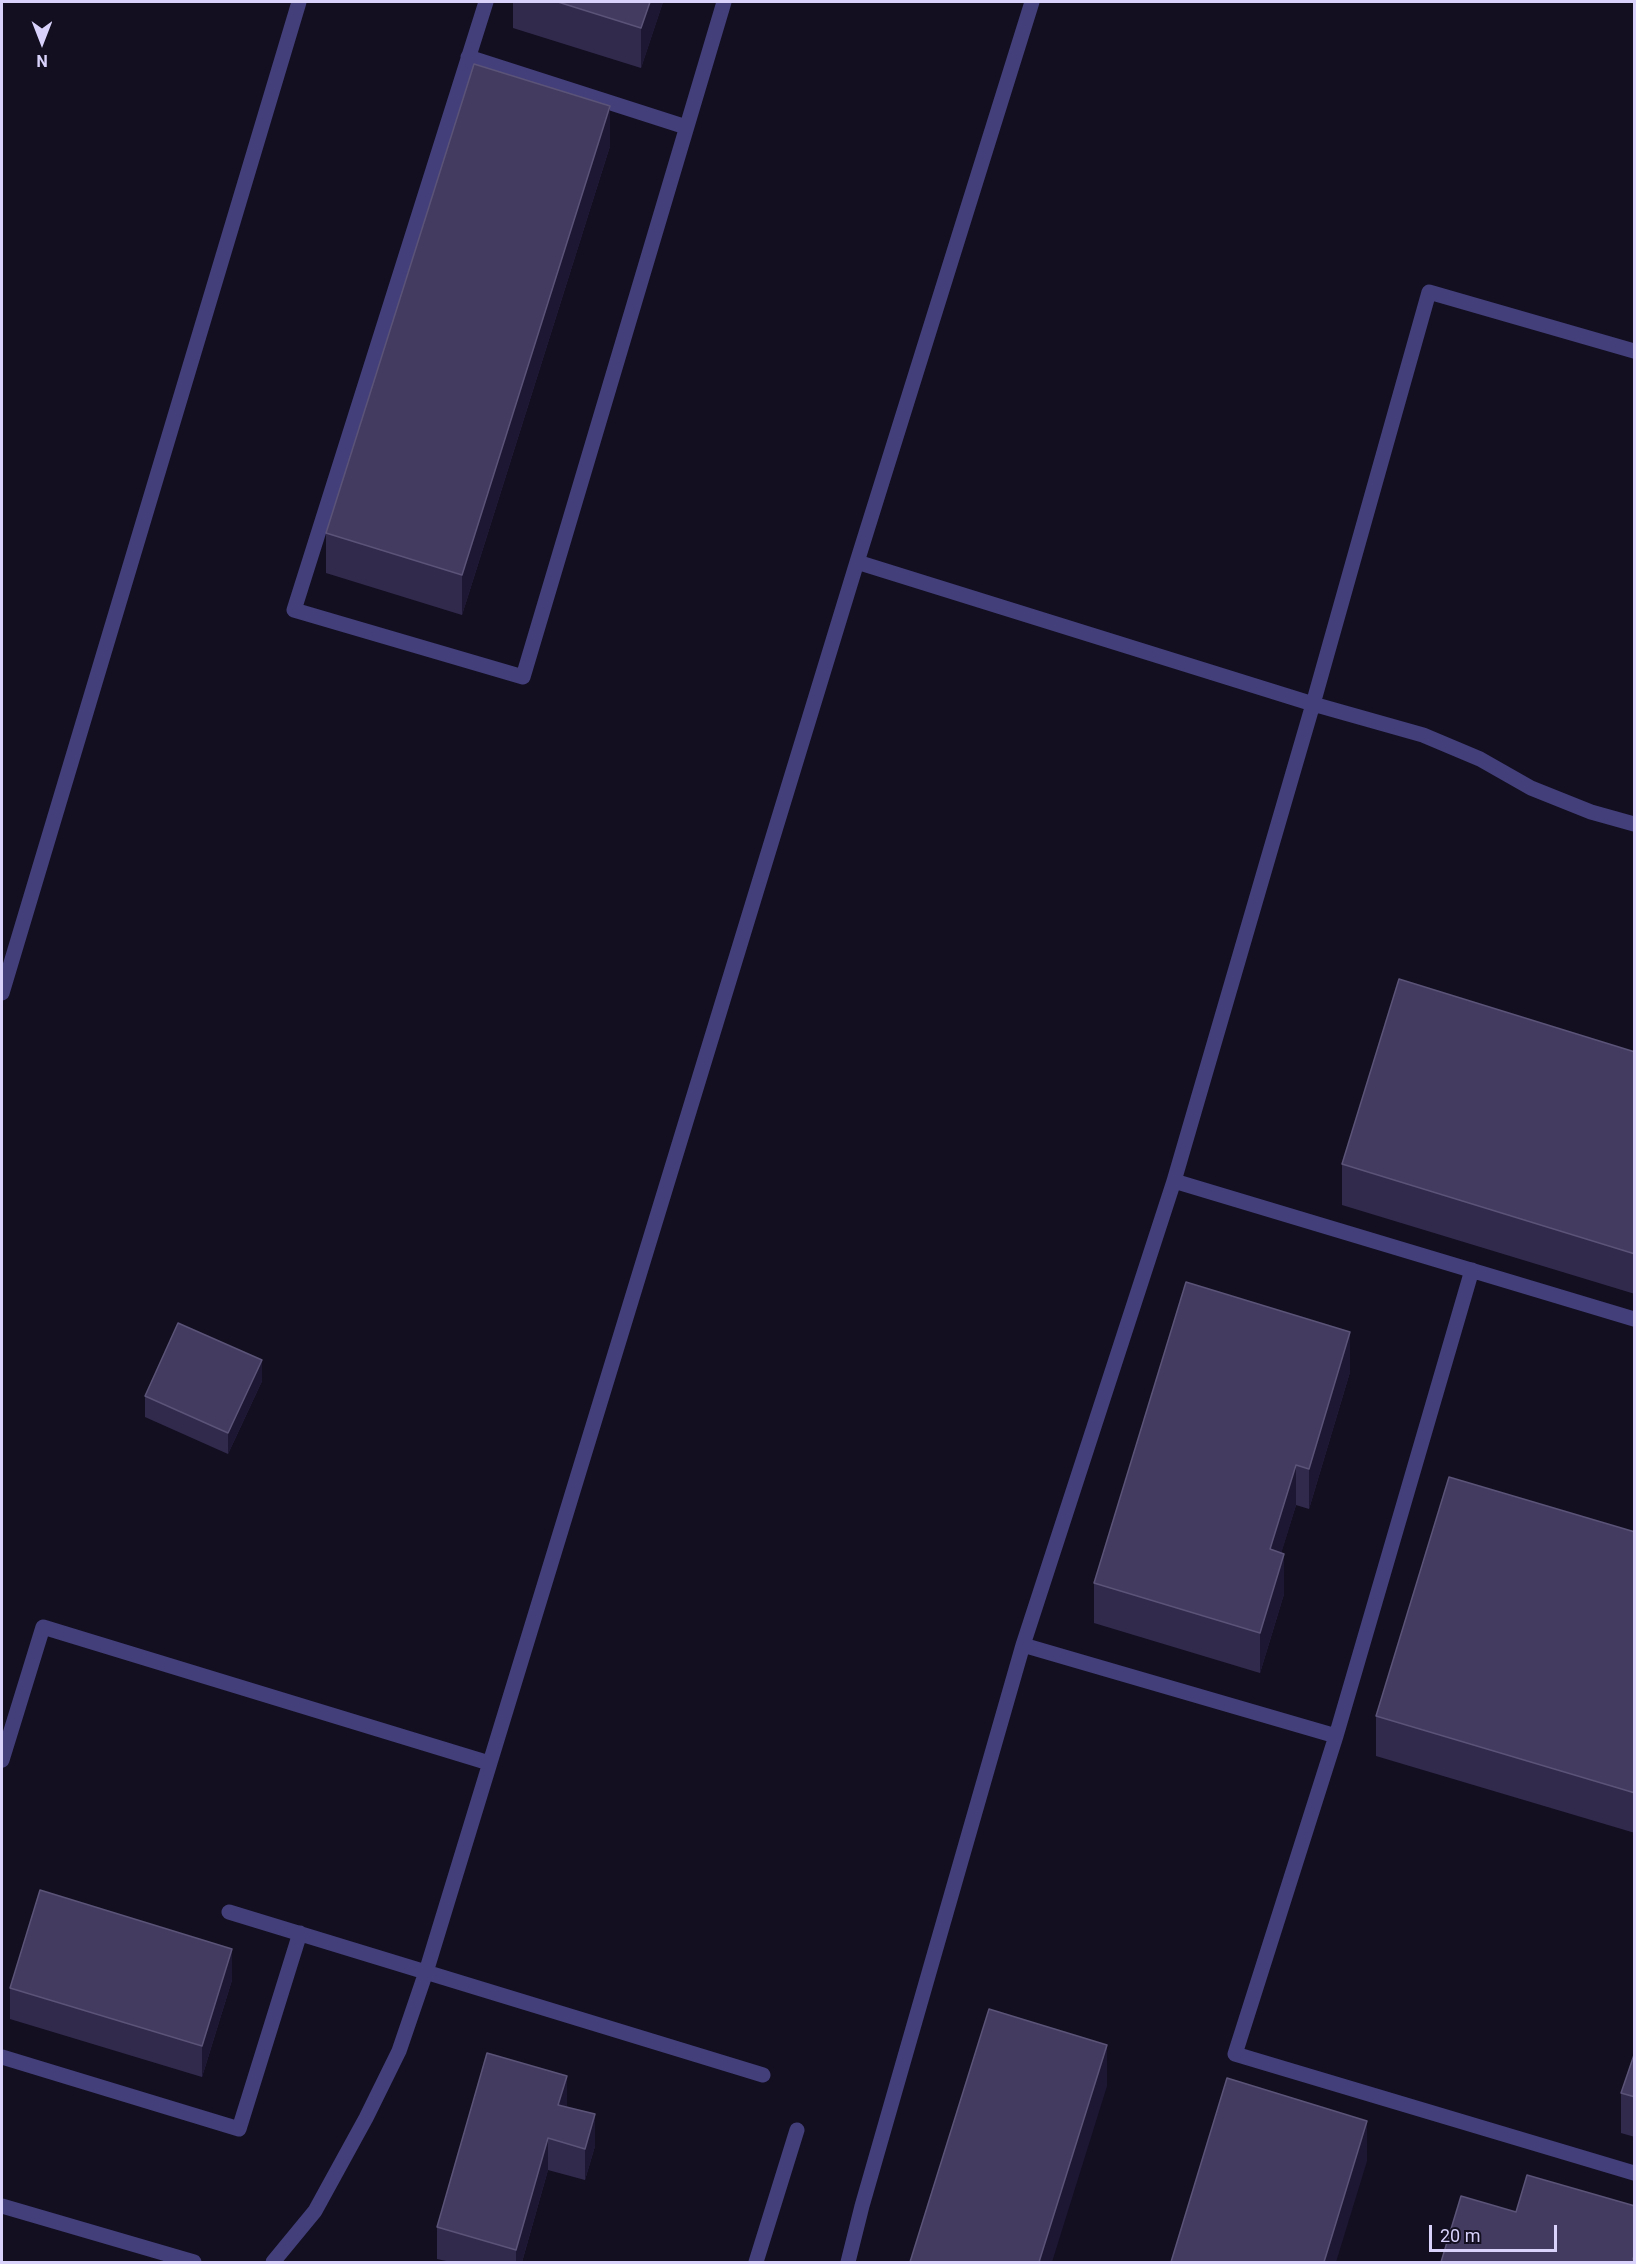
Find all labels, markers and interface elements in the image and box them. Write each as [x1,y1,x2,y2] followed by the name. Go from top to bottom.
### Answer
[12,12,72,72] north arrow
[36,51,48,70] text: N
[1432,2213,1560,2251] scale bar
[1440,2225,1480,2246] text: 20 m

